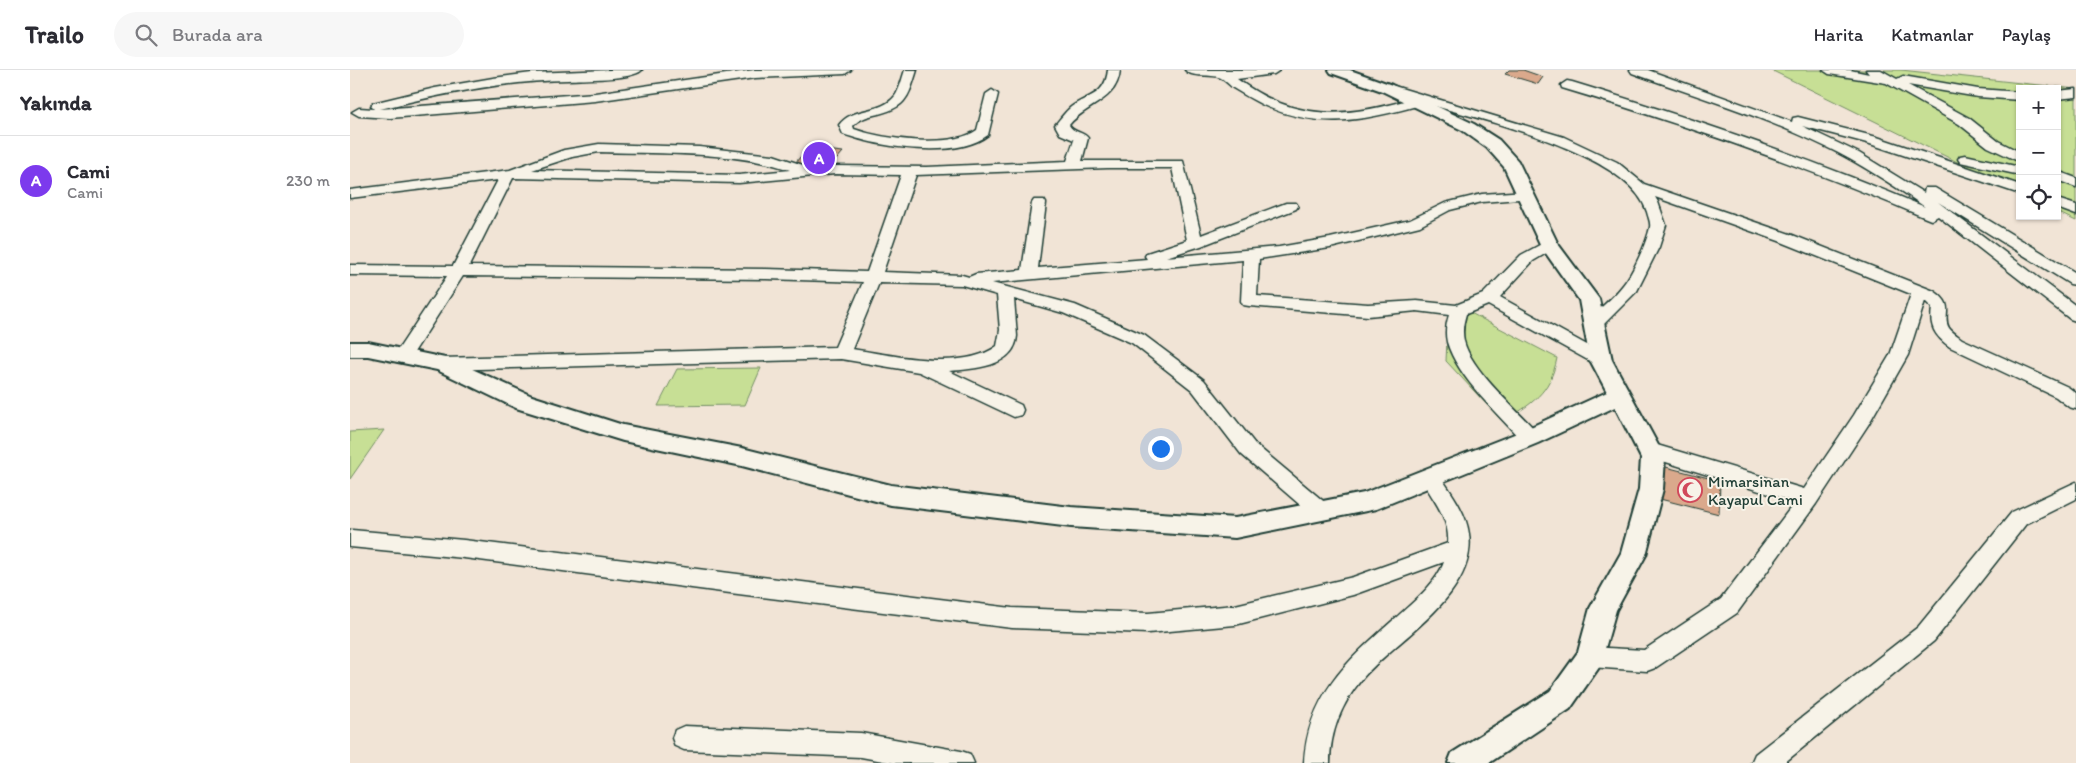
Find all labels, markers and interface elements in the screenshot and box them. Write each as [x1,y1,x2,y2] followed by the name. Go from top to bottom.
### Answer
[114,12,464,57] search box
[25,20,84,49] text: Trailo
[132,21,160,49] icon: search
[172,23,263,46] text: Burada ara
[1814,24,1863,46] text: Harita
[1891,24,1974,46] text: Katmanlar
[2002,24,2051,46] text: Paylaş
[2016,85,2061,220] map controls
[2016,85,2061,130] button: +
[20,90,92,115] text: Yakında
[2016,130,2061,175] button: −
[803,139,835,177] pin: A
[67,160,110,183] text: Cami
[31,171,41,190] text: A
[286,171,330,190] text: 230 m
[2016,175,2061,220] button: locate
[67,183,103,202] text: Cami
[1148,436,1174,462] your location
[1708,472,1803,509] place label: Mimarsinan Kayapul Cami
[1677,477,1703,503] mosque icon: Mimarsinan Kayapul Cami

